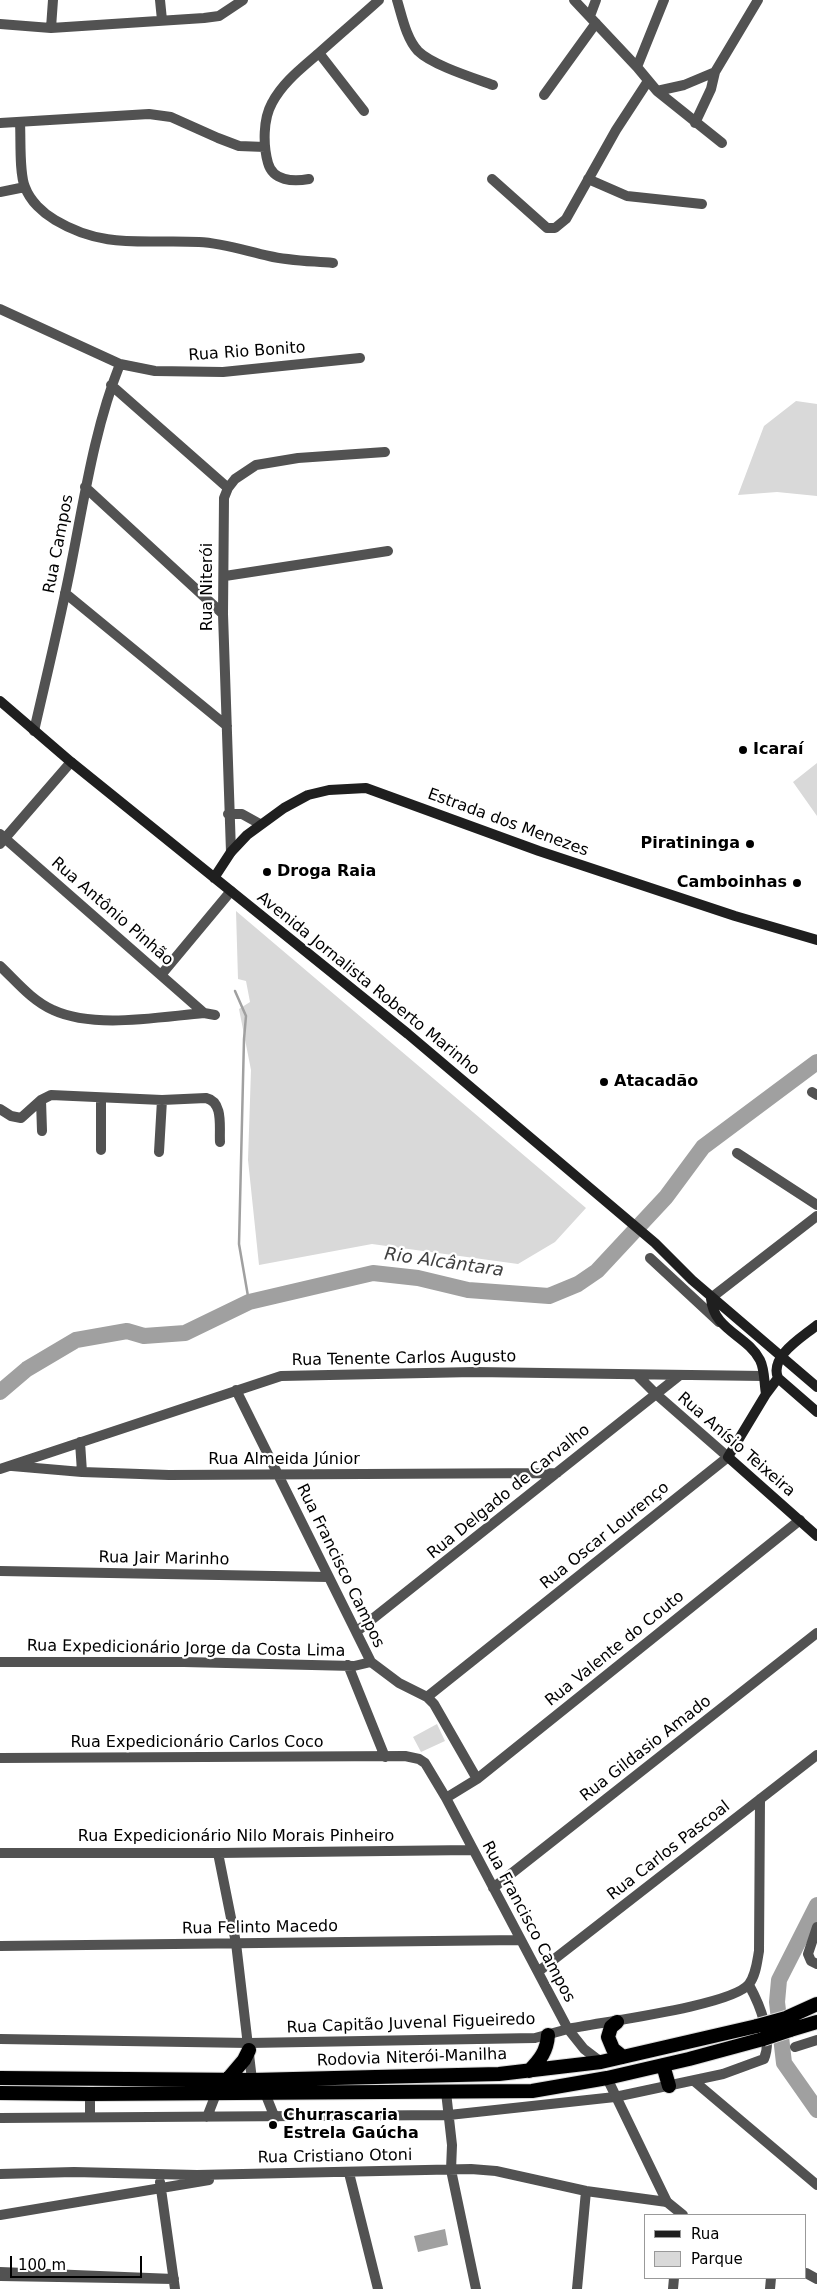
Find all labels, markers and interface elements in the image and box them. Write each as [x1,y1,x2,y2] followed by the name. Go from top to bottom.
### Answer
[188,338,306,366] street label: Rua Rio Bonito
[40,493,78,595] street label: Rua Campos
[198,543,218,631] street label: Rua Niterói
[753,740,803,760] place label: Icaraí
[737,744,749,756] marker: Icaraí
[425,785,591,861] street label: Estrada dos Menezes
[640,834,740,854] place label: Piratininga
[744,838,756,850] marker: Piratininga
[47,854,177,970] street label: Rua Antônio Pinhão
[277,862,376,882] place label: Droga Raia
[261,866,273,878] marker: Droga Raia
[677,873,787,893] place label: Camboinhas
[791,877,803,889] marker: Camboinhas
[253,888,483,1080] street label: Avenida Jornalista Roberto Marinho
[614,1072,698,1092] place label: Atacadão
[598,1076,610,1088] marker: Atacadão
[383,1244,505,1282] water label: Rio Alcântara
[292,1347,516,1371] street label: Rua Tenente Carlos Augusto
[673,1389,799,1501] street label: Rua Anísio Teixeira
[424,1421,594,1563] street label: Rua Delgado de Carvalho
[208,1450,360,1470] street label: Rua Almeida Júnior
[537,1478,673,1594] street label: Rua Oscar Lourenço
[292,1481,388,1651] street label: Rua Francisco Campos
[98,1548,230,1570] street label: Rua Jair Marinho
[542,1587,688,1711] street label: Rua Valente do Couto
[27,1637,345,1661] street label: Rua Expedicionário Jorge da Costa Lima
[577,1692,715,1806] street label: Rua Gildasio Amado
[70,1733,324,1753] street label: Rua Expedicionário Carlos Coco
[604,1797,734,1905] street label: Rua Carlos Pascoal
[78,1827,394,1847] street label: Rua Expedicionário Nilo Morais Pinheiro
[477,1838,579,2006] street label: Rua Francisco Campos
[182,1917,338,1939] street label: Rua Felinto Macedo
[286,2010,536,2038] street label: Rua Capitão Juvenal Figueiredo
[317,2045,507,2071] street label: Rodovia Niterói-Manilha
[283,2106,419,2144] place label: Churrascaria Estrela Gaúcha
[267,2119,279,2131] marker: Churrascaria Estrela Gaúcha
[257,2146,413,2168] street label: Rua Cristiano Otoni
[644,2214,807,2279] legend
[691,2225,719,2243] text: Rua
[12,2246,145,2278] scale bar
[691,2250,743,2268] text: Parque
[18,2256,66,2274] text: 100 m

